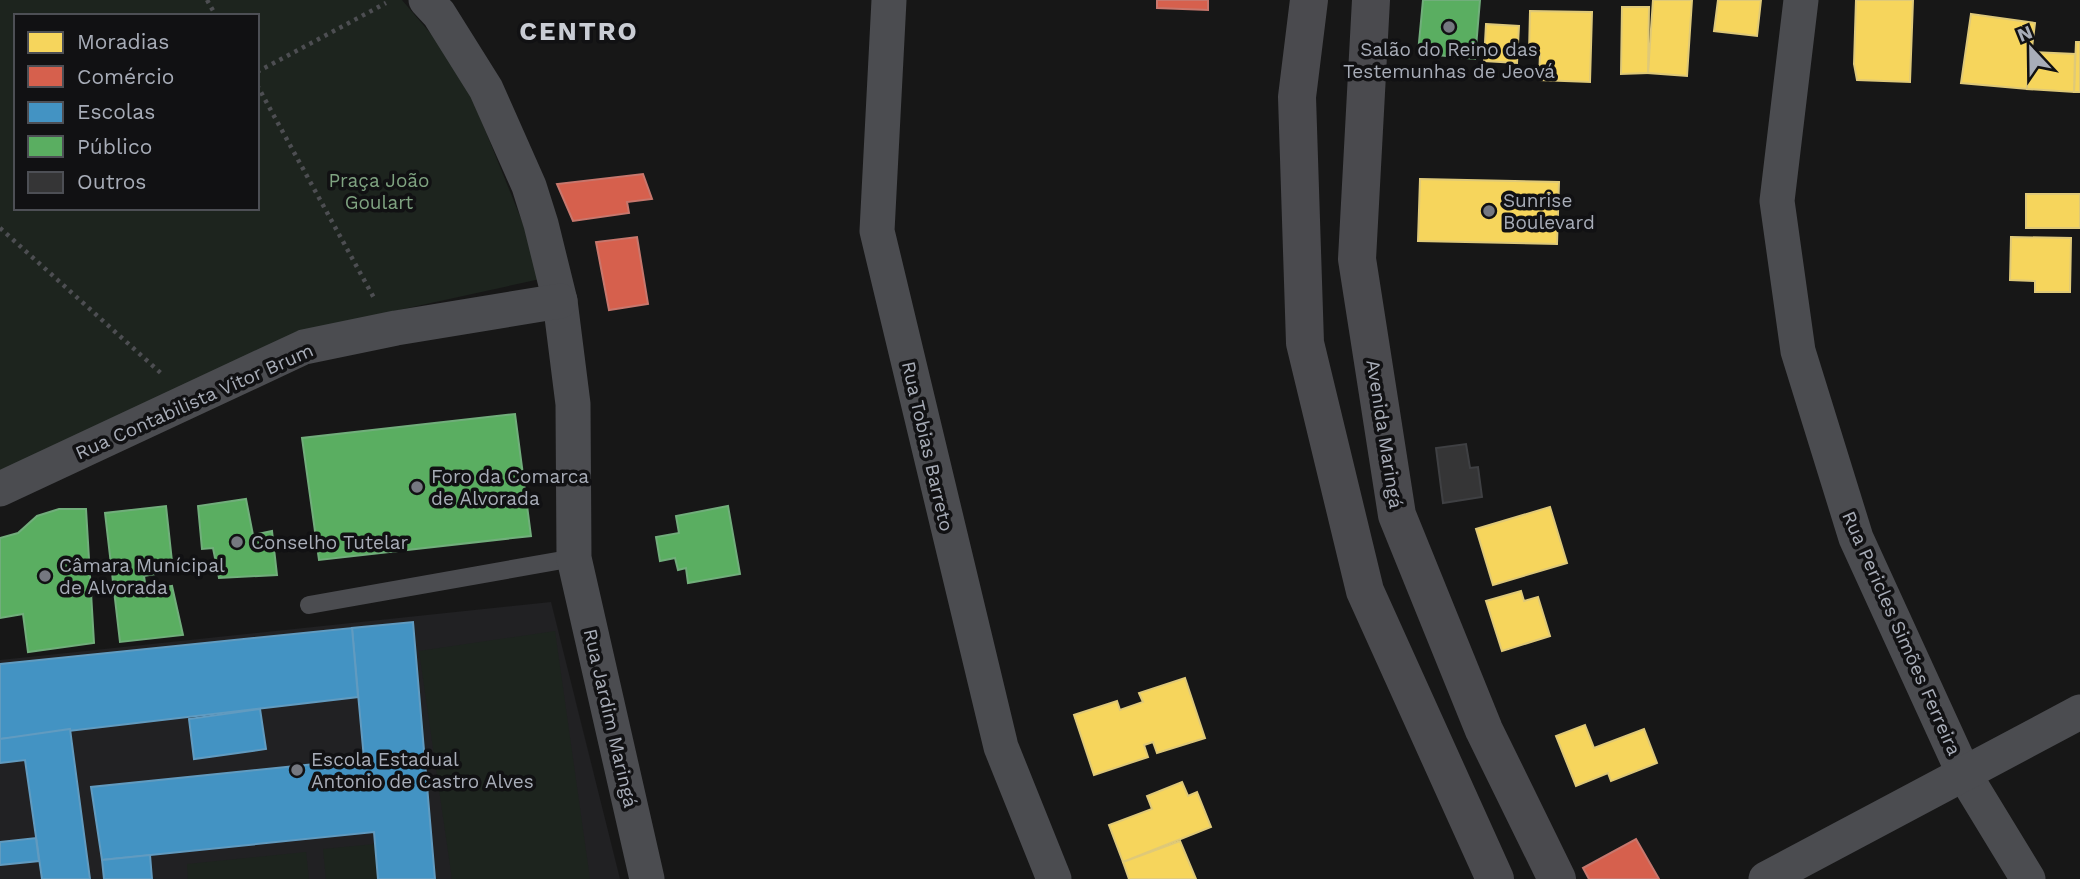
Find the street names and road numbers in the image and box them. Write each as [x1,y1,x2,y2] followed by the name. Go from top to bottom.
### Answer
[72,338,317,464] street label: Rua Contabilista Vitor Brum
[1361,358,1408,510] street label: Avenida Maringá
[897,359,958,533] street label: Rua Tobias Barreto
[1837,507,1966,759] street label: Rua Pericles Simões Ferreira
[579,626,642,810] street label: Rua Jardim Maringá

